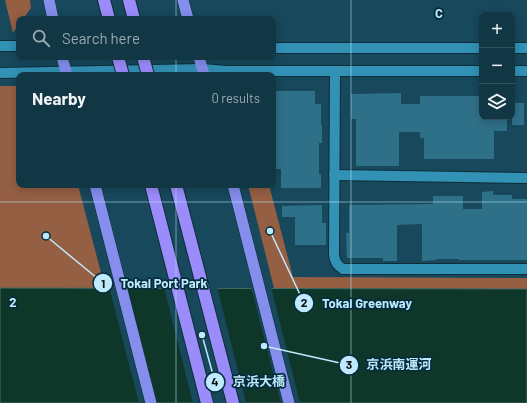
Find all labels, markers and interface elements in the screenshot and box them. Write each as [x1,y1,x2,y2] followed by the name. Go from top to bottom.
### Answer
[435,5,443,21] text: C
[479,12,515,120] map controls
[479,12,515,48] button: +
[16,16,276,60] search box
[30,27,52,49] icon: search
[62,29,140,47] text: Search here
[479,48,515,84] button: −
[479,84,515,120] button: layers
[32,88,86,108] text: Nearby
[211,90,260,106] text: 0 results
[93,271,215,296] callout: Tokai Port Park
[121,275,207,291] text: Tokai Port Park
[101,276,105,290] text: 1
[294,291,420,316] callout: Tokai Greenway
[9,294,17,310] text: 2
[301,295,308,309] text: 2
[322,295,412,311] text: Tokai Greenway
[339,352,440,377] callout: 京浜南運河
[366,356,432,372] text: 京浜南運河
[346,357,352,371] text: 3
[205,369,293,394] callout: 京浜大橋
[233,373,285,389] text: 京浜大橋
[211,374,219,388] text: 4

